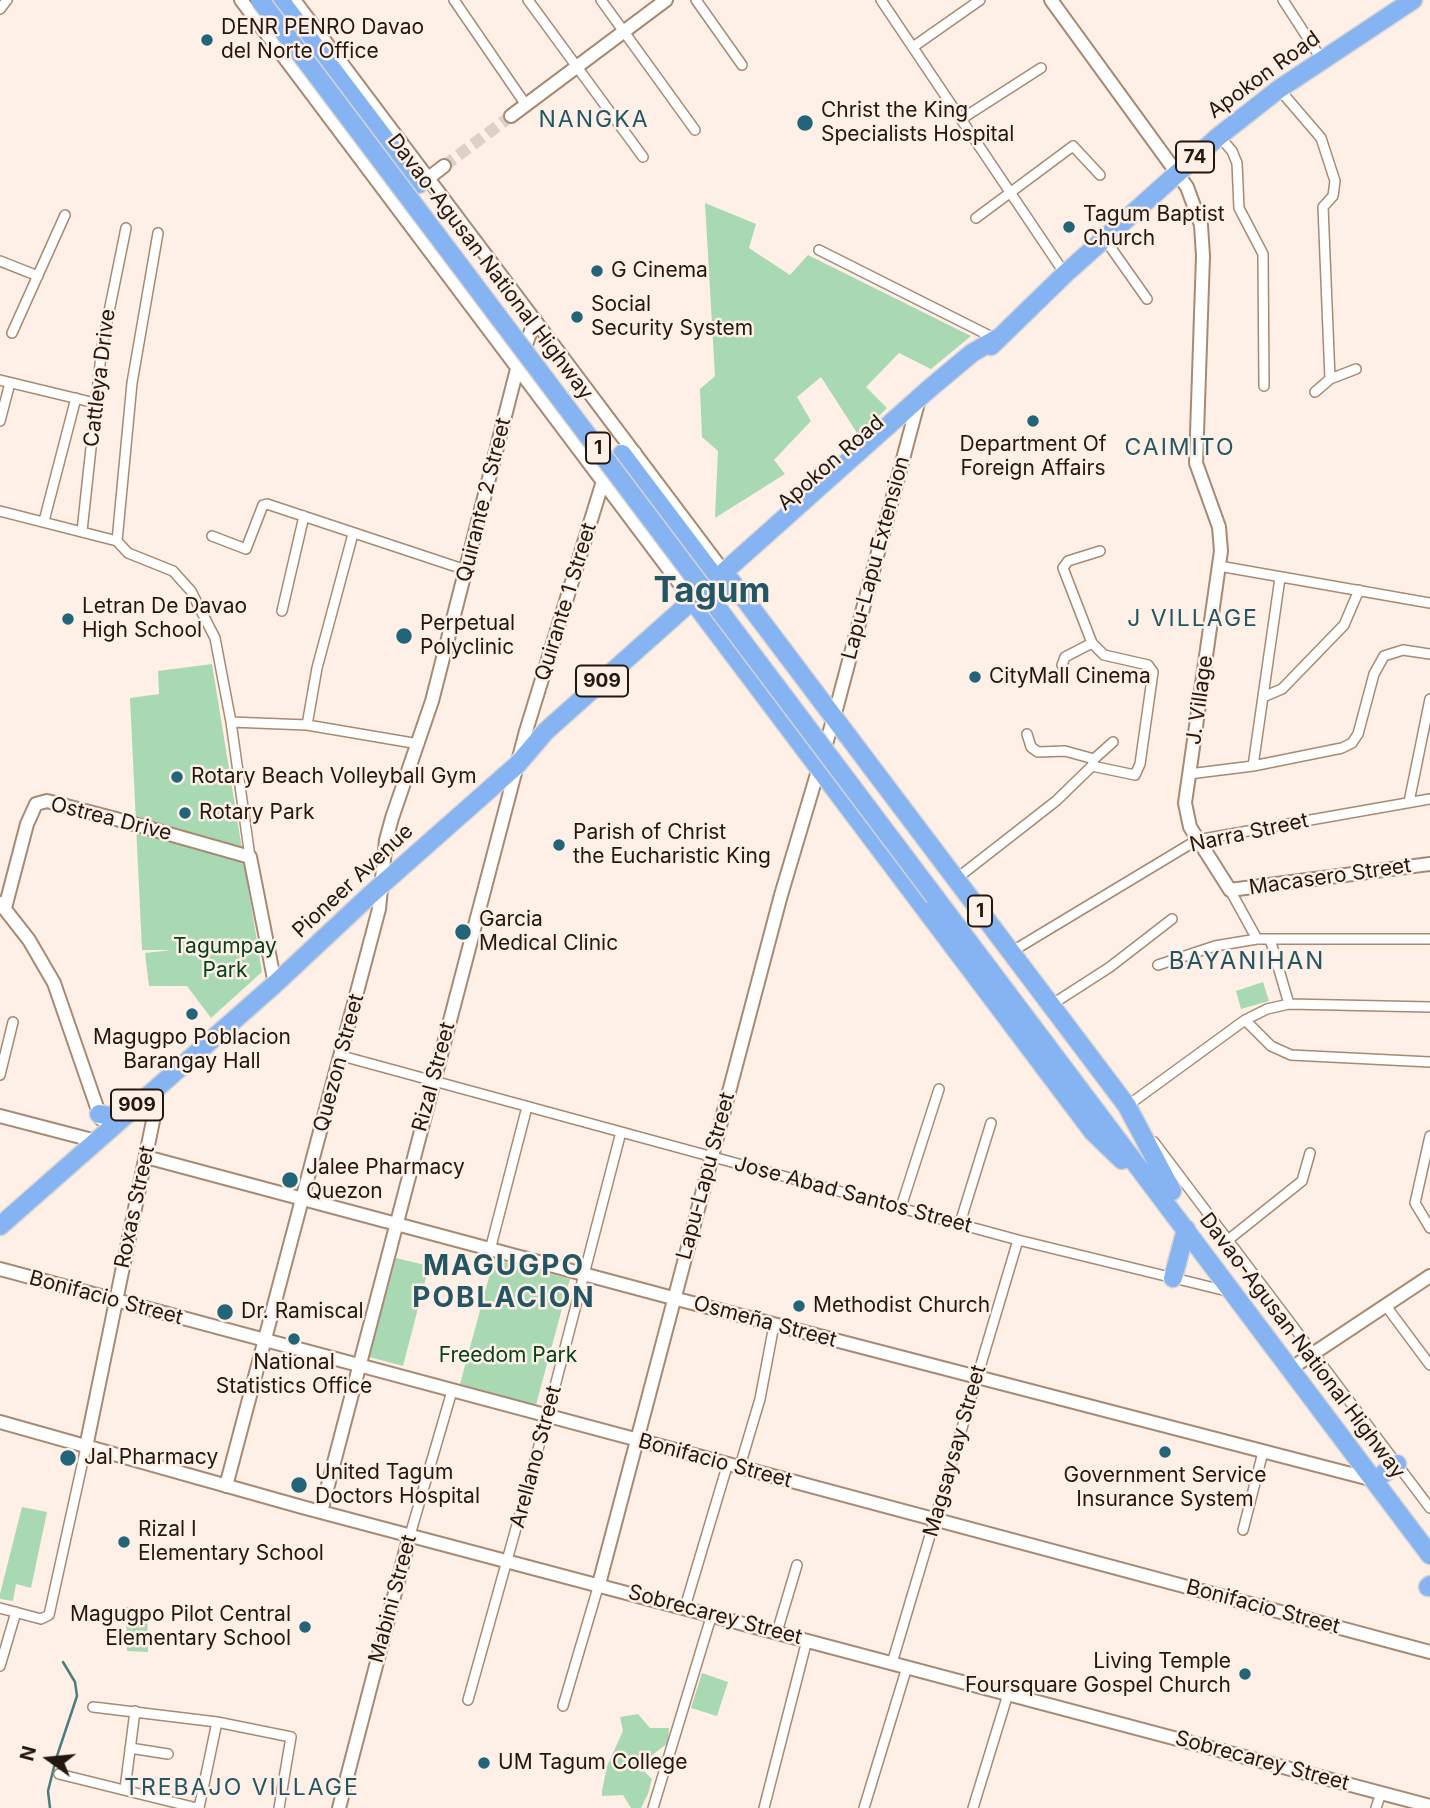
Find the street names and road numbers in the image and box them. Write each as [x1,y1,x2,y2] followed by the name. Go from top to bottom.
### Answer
[1203,26,1325,124] street label: Apokon Road
[382,129,598,405] street label: Davao-Agusan National Highway
[1176,141,1214,172] road number: 74
[79,308,121,448] street label: Cattleya Drive
[773,410,889,516] street label: Apokon Road
[451,415,517,585] street label: Quirante 2 Street
[586,432,610,463] road number: 1
[837,454,915,662] street label: Lapu-Lapu Extension
[530,520,602,684] street label: Quirante 1 Street
[1181,654,1219,746] street label: J. Village
[576,666,628,696] road number: 909
[48,792,174,846] street label: Ostrea Drive
[1187,808,1311,858] street label: Narra Street
[288,819,418,943] street label: Pioneer Avenue
[1247,853,1413,901] street label: Macasero Street
[968,896,992,926] road number: 1
[308,991,370,1135] street label: Quezon Street
[407,1020,461,1134] street label: Rizal Street
[111,1090,163,1120] road number: 909
[672,1090,740,1262] street label: Lapu-Lapu Street
[110,1143,160,1271] street label: Roxas Street
[731,1151,975,1239] street label: Jose Abad Santos Street
[1194,1208,1410,1484] street label: Davao-Agusan National Highway
[26,1265,186,1331] street label: Bonifacio Street
[691,1291,839,1353] street label: Osmeña Street
[918,1362,992,1540] street label: Magsaysay Street
[505,1383,567,1531] street label: Arellano Street
[635,1428,795,1494] street label: Bonifacio Street
[364,1532,422,1666] street label: Mabini Street
[1183,1574,1343,1640] street label: Bonifacio Street
[625,1580,805,1650] street label: Sobrecarey Street
[1172,1726,1352,1796] street label: Sobrecarey Street

